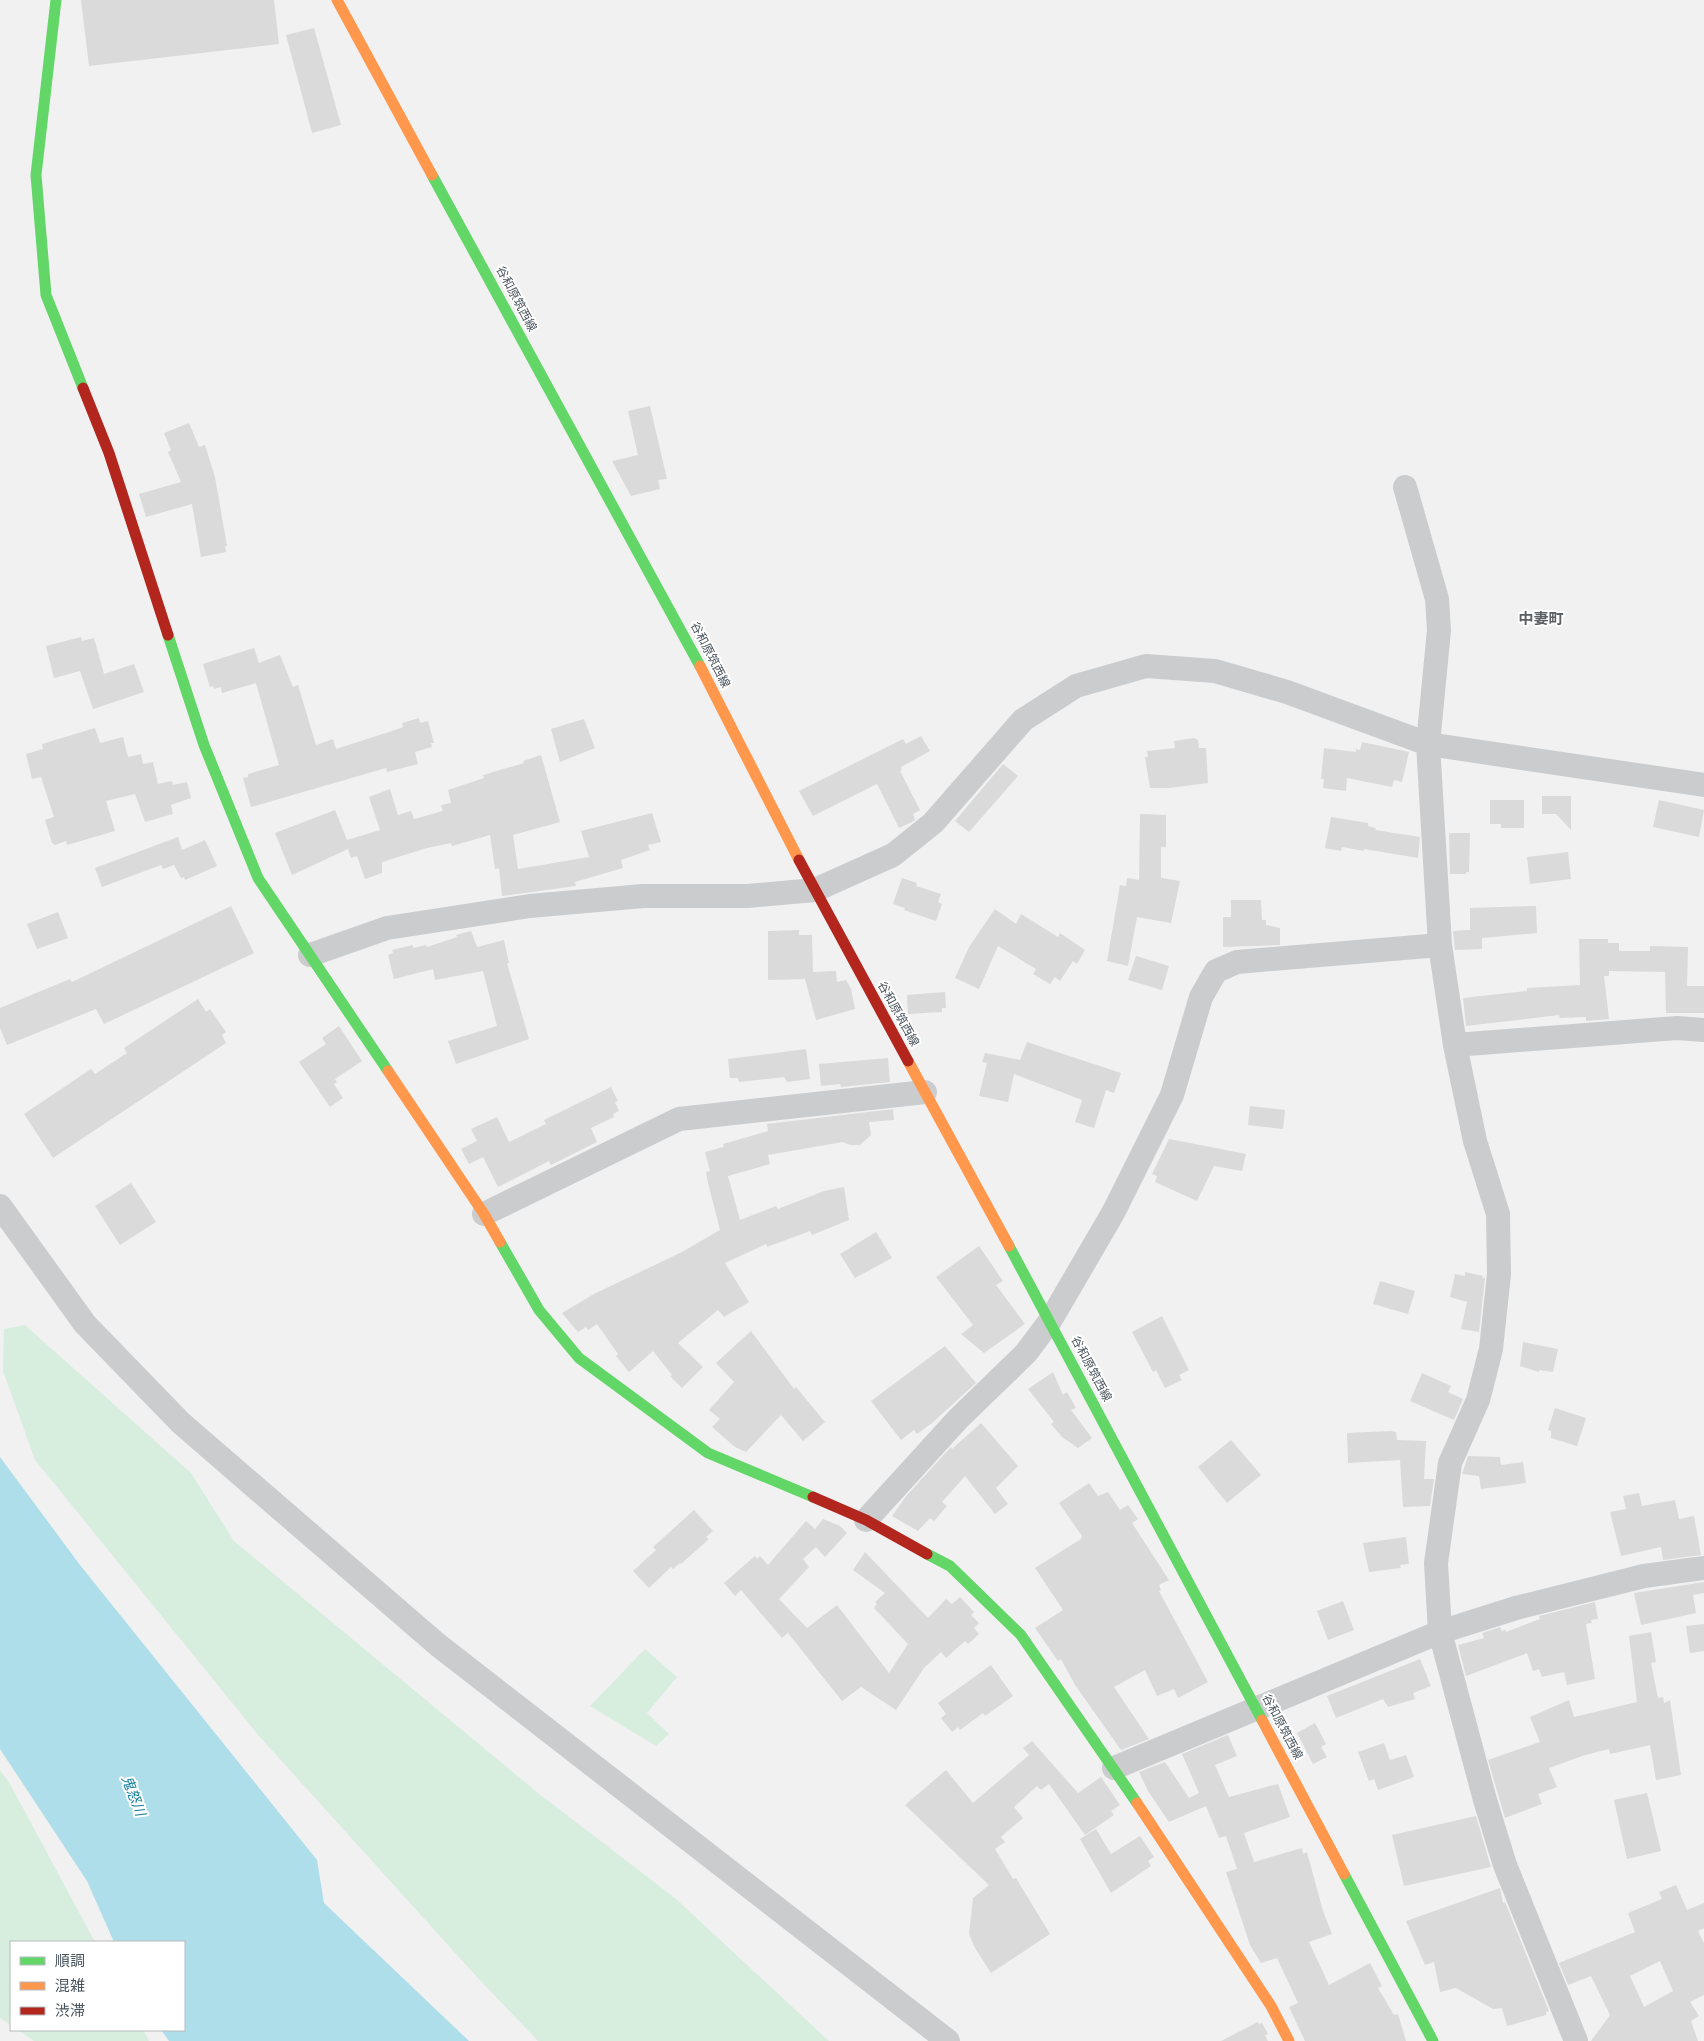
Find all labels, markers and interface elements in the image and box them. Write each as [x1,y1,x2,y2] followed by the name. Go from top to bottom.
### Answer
[492,263,540,335] street label: 谷和原筑西線
[1518,609,1564,630] district label: 中妻町
[686,619,734,691] street label: 谷和原筑西線
[873,978,923,1050] street label: 谷和原筑西線
[1067,1333,1115,1405] street label: 谷和原筑西線
[1258,1691,1306,1763] street label: 谷和原筑西線
[116,1773,151,1821] water label: 鬼怒川
[10,1941,185,2031] legend
[55,1951,85,1972] text: 順調
[55,1976,85,1997] text: 混雑
[55,2001,85,2022] text: 渋滞

